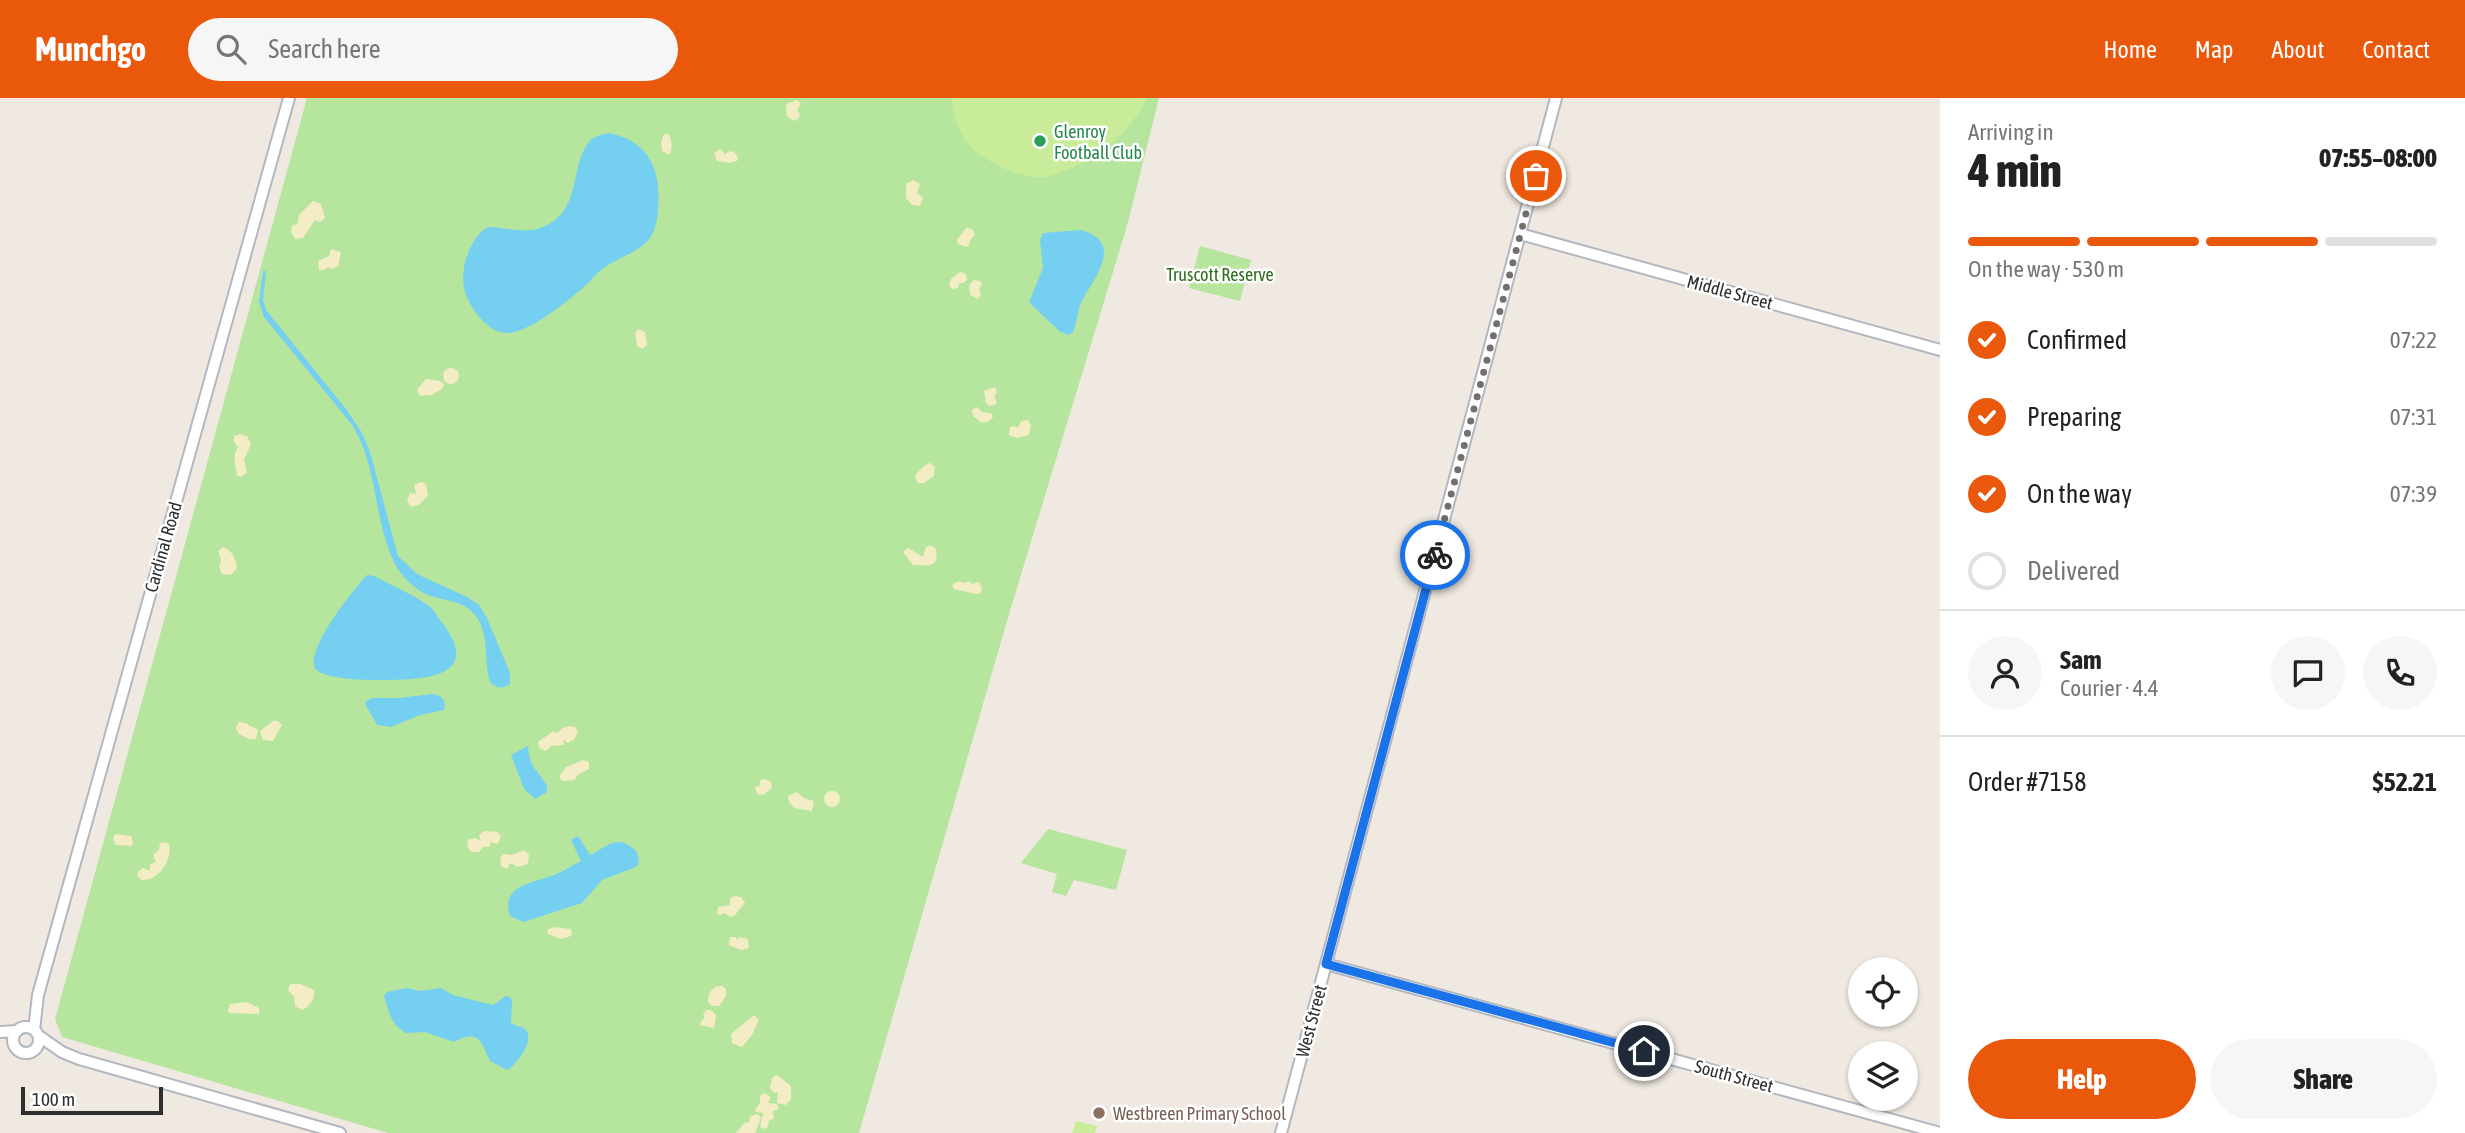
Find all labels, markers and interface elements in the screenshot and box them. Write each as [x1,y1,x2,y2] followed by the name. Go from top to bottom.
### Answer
[188,18,678,81] search box
[35,30,146,68] text: Munchgo
[212,30,250,68] icon: search
[268,34,380,64] text: Search here
[2103,36,2157,63] text: Home
[2195,36,2233,63] text: Map
[2271,36,2324,63] text: About
[2362,36,2430,63] text: Contact
[1968,119,2054,145] text: Arriving in
[1054,121,1142,163] place label: Glenroy Football Club
[1032,133,1048,149] marker: Glenroy Football Club
[2319,143,2437,173] text: 07:55–08:00
[1968,144,2062,197] text: 4 min
[1506,146,1566,206] pin
[1517,157,1555,195] icon: bag
[1968,256,2124,282] text: On the way · 530 m
[1166,264,1274,285] park label: Truscott Reserve
[1685,270,1775,314] street label: Middle Street
[1968,321,2006,359] icon: check
[2027,325,2127,355] text: Confirmed
[2390,327,2437,353] text: 07:22
[1968,398,2006,436] icon: check
[2027,402,2121,432] text: Preparing
[2390,404,2437,430] text: 07:31
[1968,475,2006,513] icon: check
[2027,479,2132,509] text: On the way
[2390,481,2437,507] text: 07:39
[140,499,186,595] street label: Cardinal Road
[1400,520,1470,590] courier
[1416,536,1454,574] icon: bike
[2027,556,2120,586] text: Delivered
[1968,636,2042,710] button: person
[2271,636,2345,710] button: chat
[2363,636,2437,710] button: phone
[2060,645,2102,675] text: Sam
[2060,675,2159,701] text: Courier · 4.4
[1968,767,2087,797] text: Order #7158
[2373,767,2437,797] text: $52.21
[1848,957,1918,1111] map controls
[1848,957,1918,1027] button: locate
[1291,982,1331,1060] street label: West Street
[1614,1021,1674,1081] pin
[1625,1032,1663,1070] icon: home
[1968,1039,2196,1119] button: Help
[2210,1039,2437,1119] button: Share
[1848,1041,1918,1111] button: layers
[1692,1055,1776,1097] street label: South Street
[21,1084,163,1116] scale bar
[32,1088,75,1110] text: 100 m
[1113,1103,1286,1124] place label: Westbreen Primary School
[1091,1105,1107,1121] marker: Westbreen Primary School

